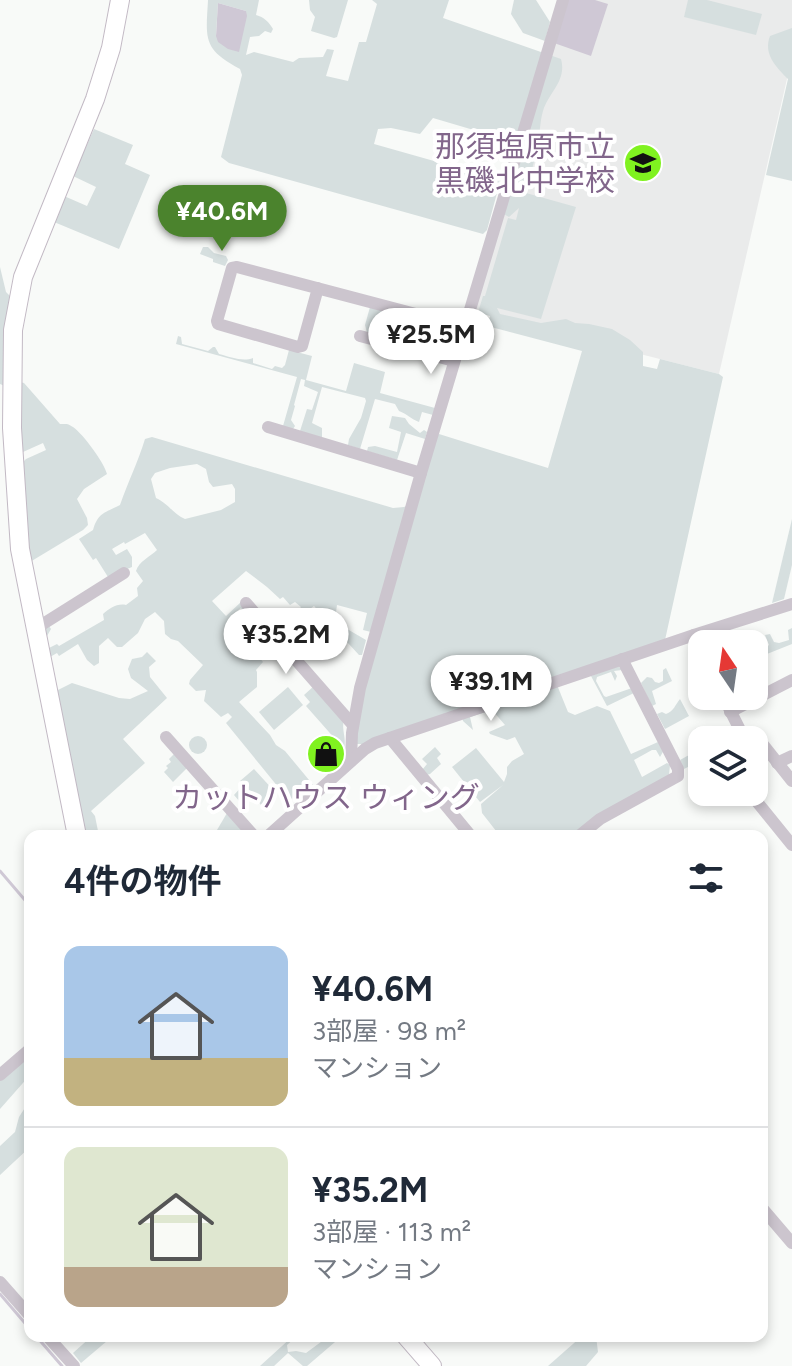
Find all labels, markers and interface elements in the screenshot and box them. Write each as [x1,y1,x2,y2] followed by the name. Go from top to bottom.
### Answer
[435,128,615,199] place label: 那須塩原市立 黒磯北中学校
[622,142,664,184] school or university icon: 那須塩原市立 黒磯北中学校
[157,185,287,253] pin: ¥40.6M
[176,195,268,227] text: ¥40.6M
[366,308,496,376] pin: ¥25.5M
[386,318,476,350] text: ¥25.5M
[221,608,351,676] pin: ¥35.2M
[242,618,330,650] text: ¥35.2M
[688,630,768,710] north arrow
[688,630,768,806] map controls
[426,655,556,723] pin: ¥39.1M
[449,665,533,697] text: ¥39.1M
[688,726,768,806] button: layers
[305,733,347,775] shop icon: カットハウス ウィング
[172,779,480,816] place label: カットハウス ウィング
[684,856,728,900] icon: filters
[64,861,222,902] text: 4件の物件
[312,969,433,1010] text: ¥40.6M
[128,978,224,1074] icon: home
[312,1015,466,1047] text: 3部屋 · 98 m²
[312,1052,442,1084] text: マンション
[312,1170,428,1211] text: ¥35.2M
[128,1179,224,1275] icon: home
[312,1216,471,1248] text: 3部屋 · 113 m²
[312,1253,442,1285] text: マンション

